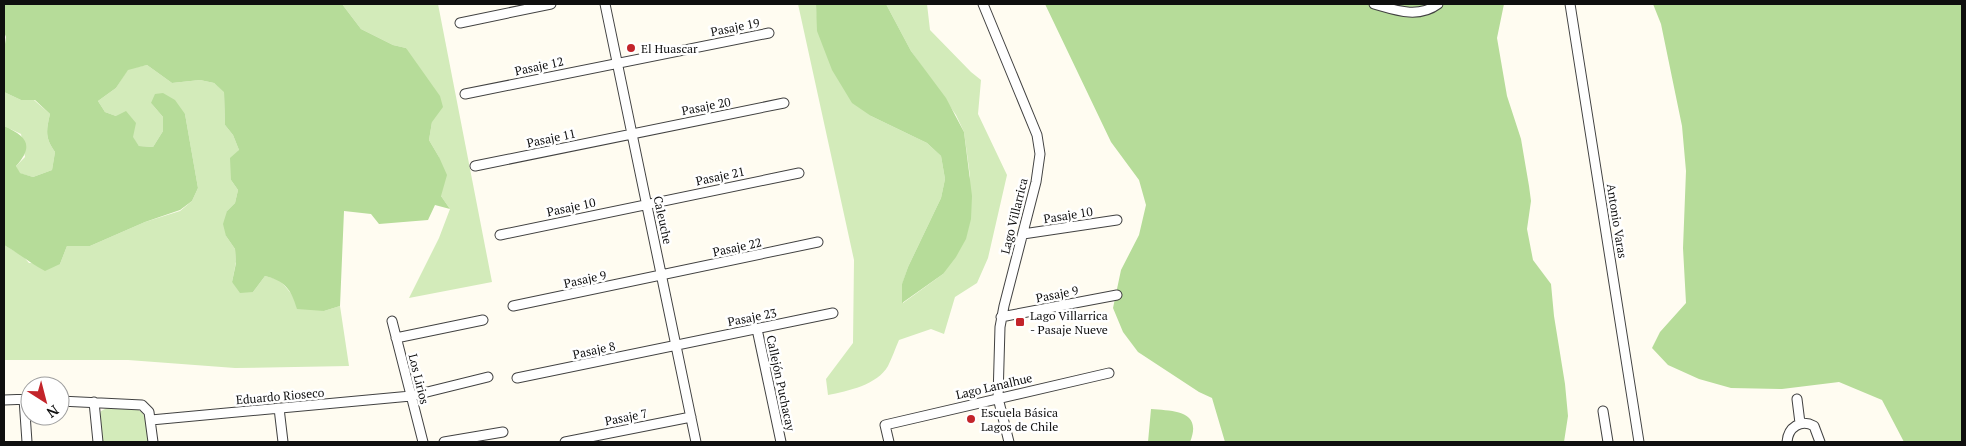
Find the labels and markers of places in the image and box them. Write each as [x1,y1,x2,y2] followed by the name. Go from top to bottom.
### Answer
[641,41,698,56] place label: El Huascar
[625,42,637,54] marker: El Huascar
[1030,308,1108,337] place label: Lago Villarrica - Pasaje Nueve
[1014,316,1026,328] marker: Lago Villarrica - Pasaje Nueve
[981,405,1058,434] place label: Escuela Básica Lagos de Chile
[965,413,977,425] marker: Escuela Básica Lagos de Chile

